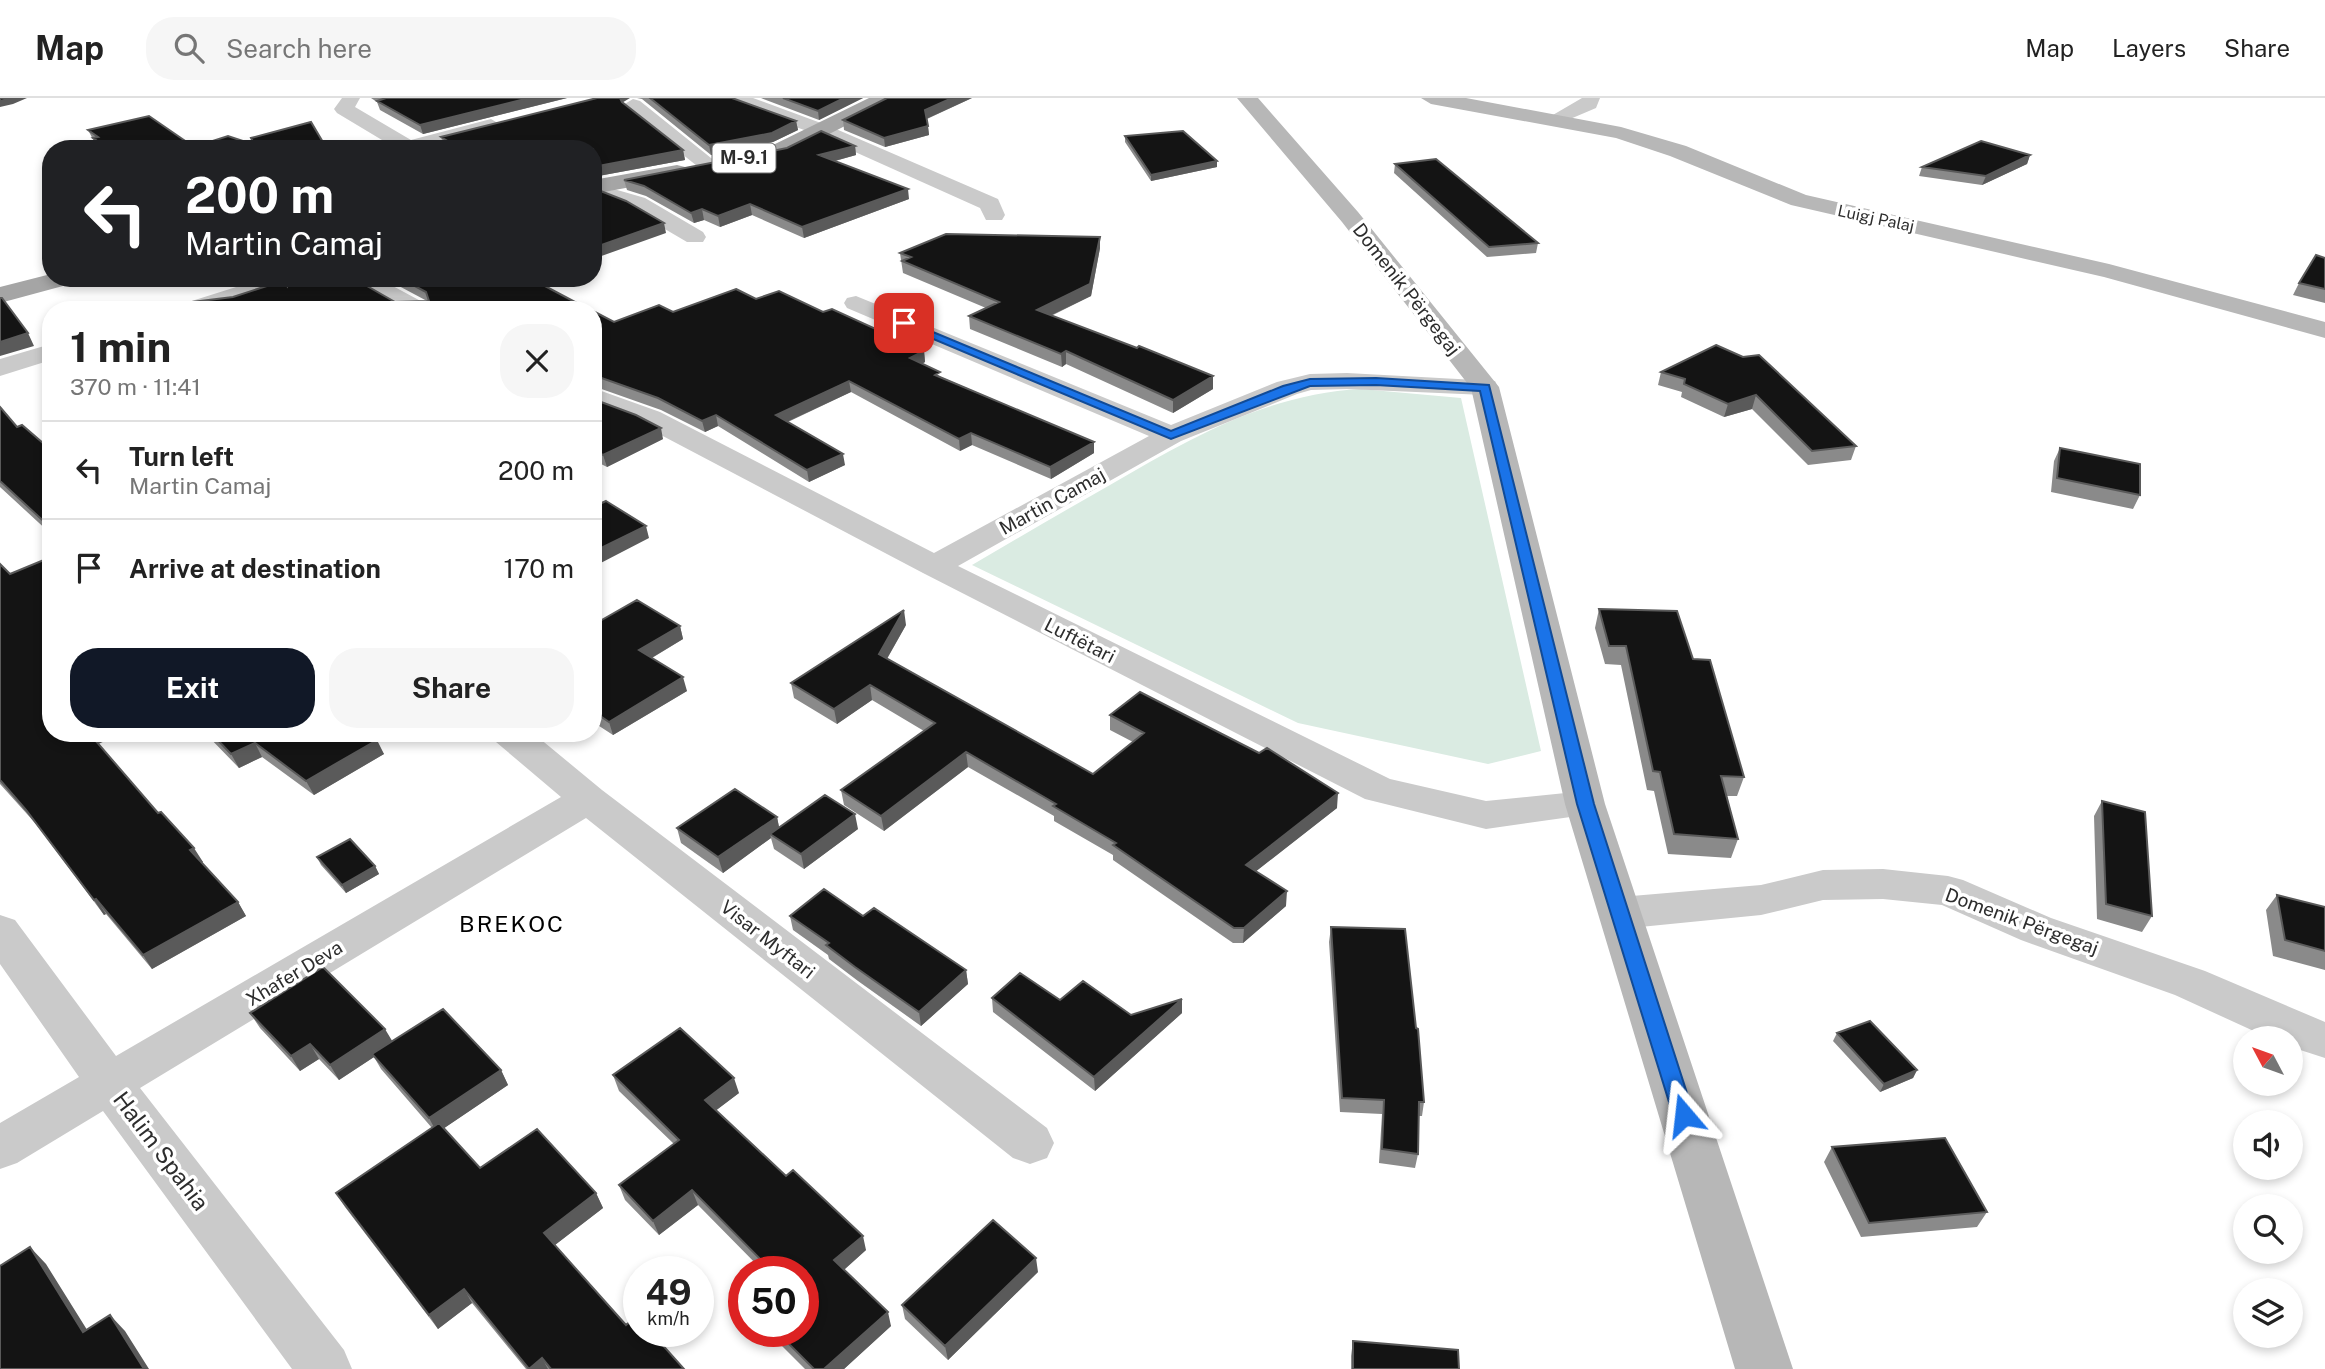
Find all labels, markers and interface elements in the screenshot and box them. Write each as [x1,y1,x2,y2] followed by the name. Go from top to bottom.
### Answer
[146,17,636,80] search box
[35,29,104,67] text: Map
[170,29,208,67] icon: search
[226,33,372,64] text: Search here
[2025,34,2074,62] text: Map
[2112,34,2186,62] text: Layers
[2224,34,2290,62] text: Share
[712,144,776,172] road number: M-9.1
[185,166,334,224] text: 200 m
[70,168,161,259] icon: left
[1836,201,1916,236] street label: Luigj Palaj
[1349,219,1465,359] street label: Domenik Përgegaj
[185,225,383,262] text: Martin Camaj
[874,293,934,353] pin
[885,304,923,342] icon: arrive
[70,322,171,371] text: 1 min
[500,324,574,398] button: close
[70,373,201,400] text: 370 m · 11:41
[129,441,234,472] text: Turn left
[70,451,108,489] icon: left
[498,455,574,486] text: 200 m
[995,463,1109,539] street label: Martin Camaj
[129,472,271,499] text: Martin Camaj
[70,549,108,587] icon: arrive
[129,553,381,584] text: Arrive at destination
[504,553,574,584] text: 170 m
[1041,613,1119,667] street label: Luftëtari
[70,648,315,728] button: Exit
[329,648,574,728] button: Share
[1942,883,2102,959] street label: Domenik Përgegaj
[716,895,820,983] street label: Visar Myftari
[459,910,565,937] district label: BREKOC
[242,936,346,1010] street label: Xhafer Deva
[2233,1026,2303,1096] north arrow
[2233,1026,2303,1348] map controls
[1647,1078,1721,1152] position arrow
[108,1086,215,1215] street label: Halim Spahia
[2233,1110,2303,1180] button: sound
[2233,1194,2303,1264] button: search
[728,1256,819,1347] speed limit sign: 50
[645,1272,692,1313] text: 49
[2233,1278,2303,1348] button: layers
[647,1308,690,1329] text: km/h

